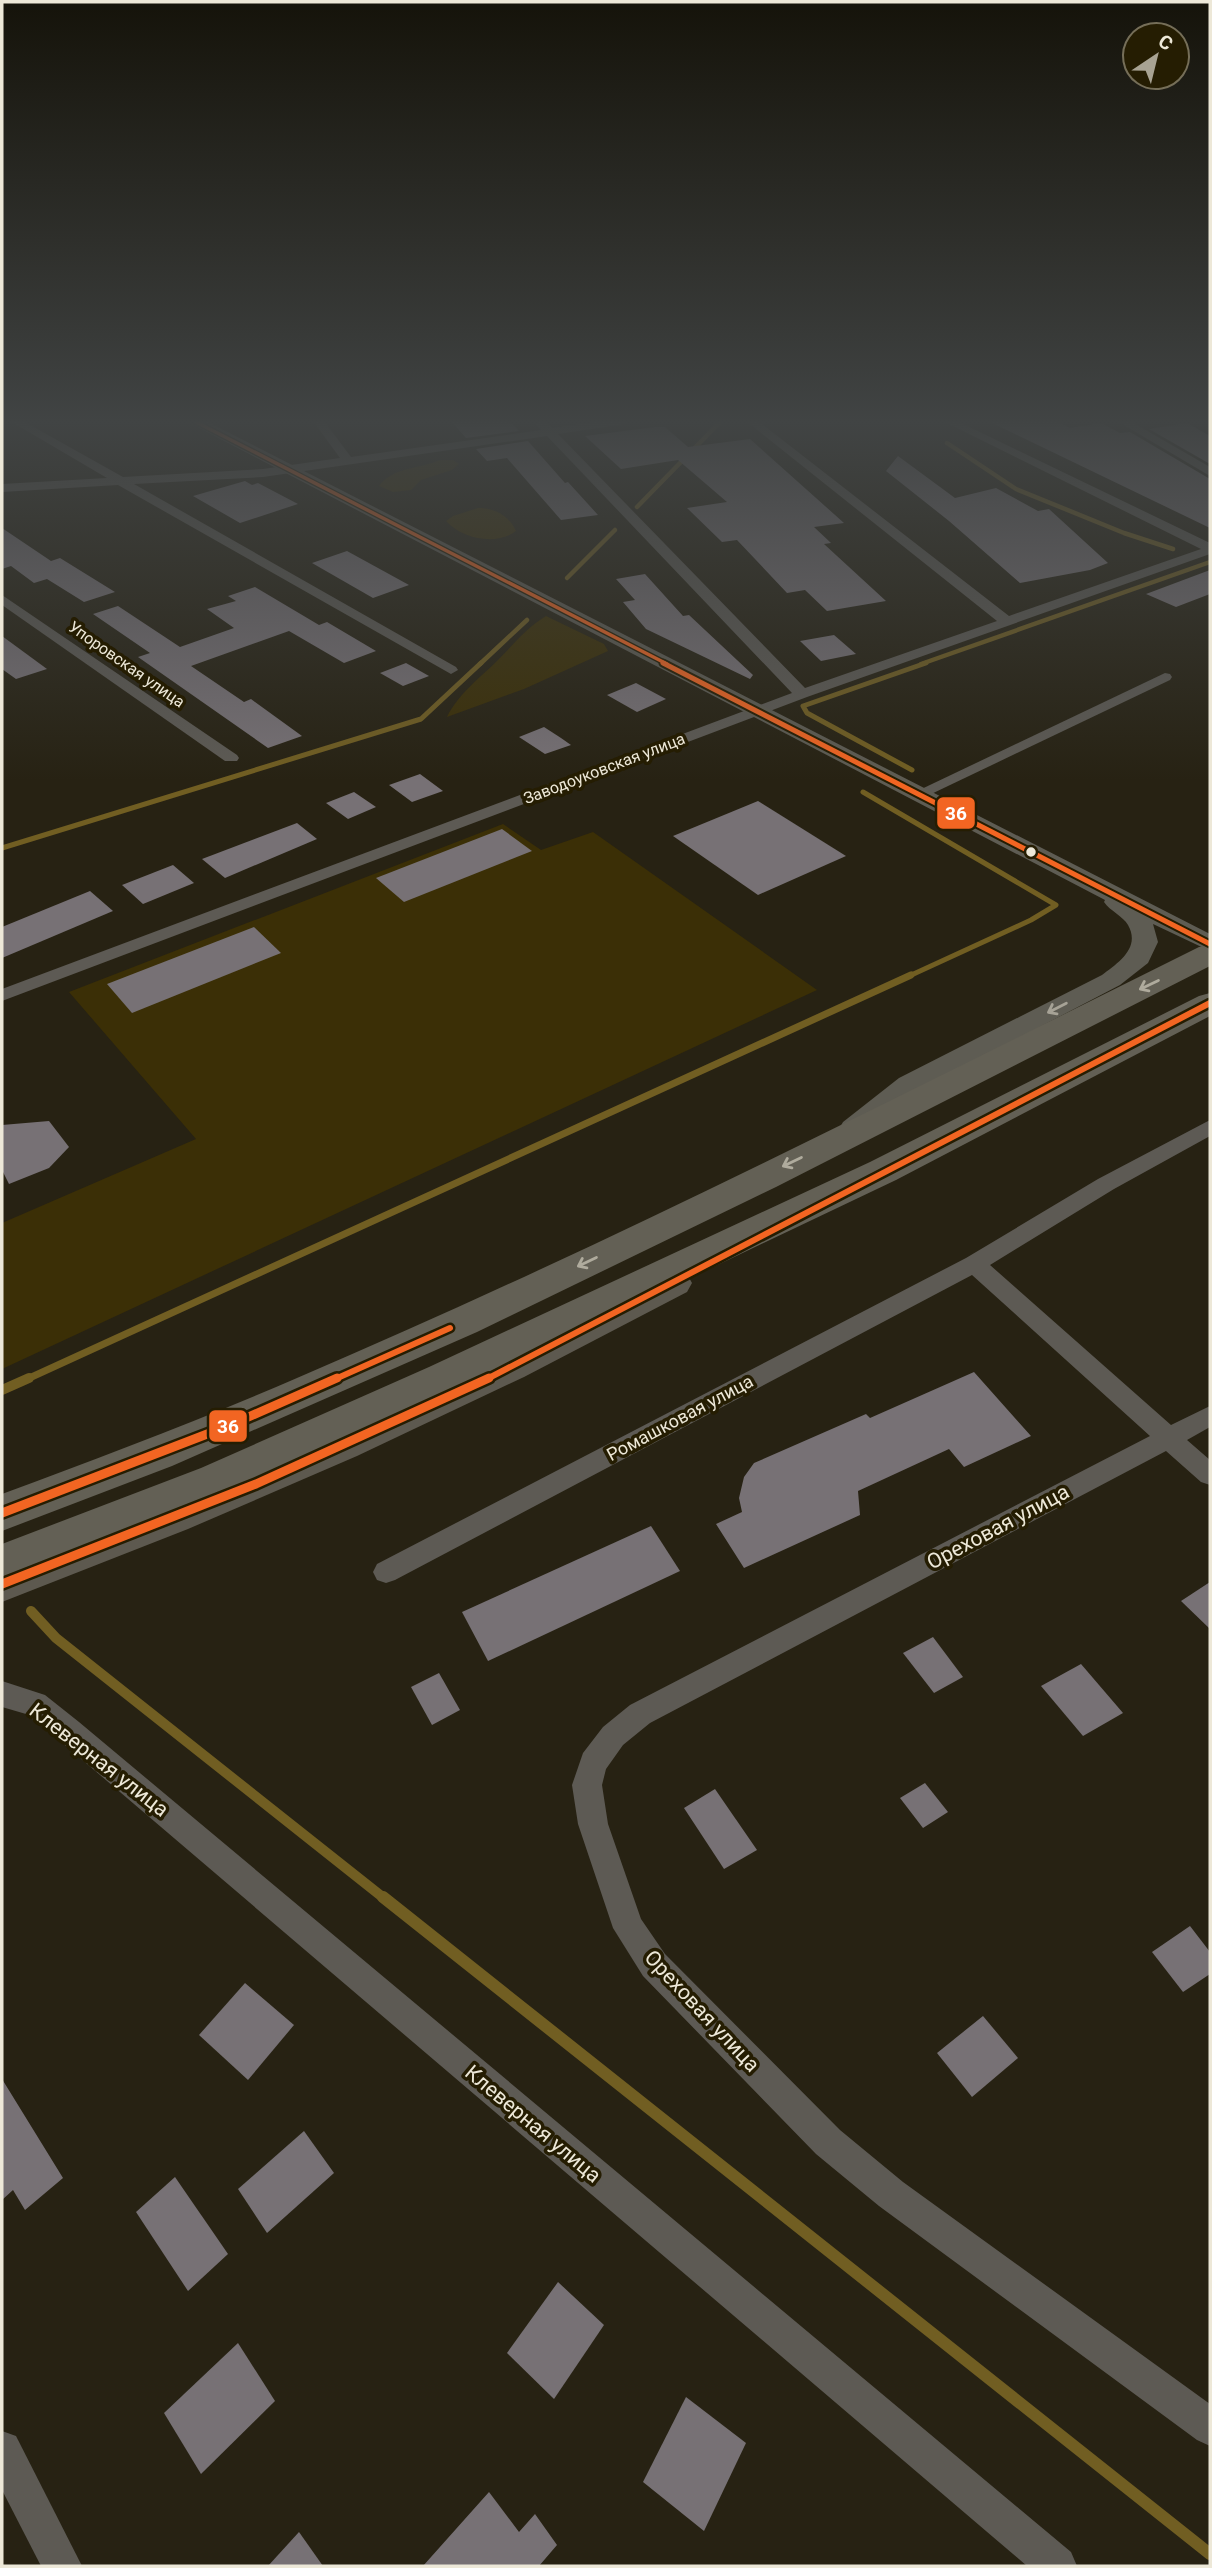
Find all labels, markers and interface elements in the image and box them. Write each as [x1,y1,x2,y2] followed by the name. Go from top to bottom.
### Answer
[1121,21,1191,91] north arrow
[1154,29,1177,55] text: С
[65,617,188,712] street label: Упоровская улица
[521,729,688,808] street label: Заводоуковская улица
[936,796,976,830] line badge: 36
[945,802,967,825] text: 36
[1024,845,1038,859] unlabelled marker
[1139,978,1160,992] one-way arrow
[1047,1002,1068,1015] one-way arrow
[782,1156,803,1170] one-way arrow
[577,1256,598,1270] one-way arrow
[603,1370,757,1465] street label: Ромашковая улица
[208,1409,248,1443] line badge: 36
[217,1415,239,1438] text: 36
[923,1479,1073,1575] street label: Ореховая улица
[25,1698,173,1822] street label: Клеверная улица
[640,1945,764,2077] street label: Ореховая улица
[460,2060,606,2188] street label: Клеверная улица

